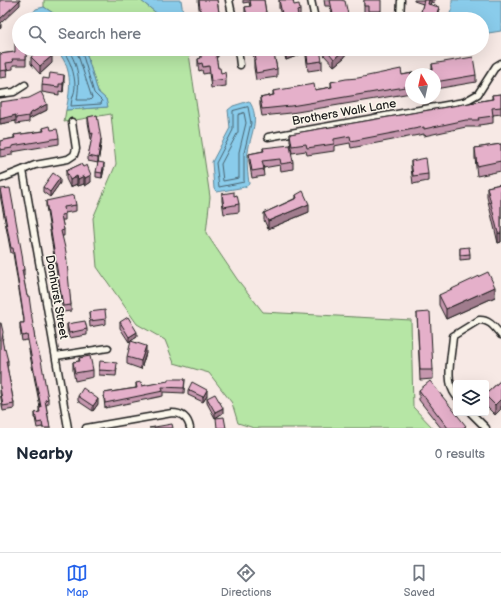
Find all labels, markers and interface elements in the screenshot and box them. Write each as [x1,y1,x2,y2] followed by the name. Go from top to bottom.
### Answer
[12,12,489,56] search box
[26,23,48,45] icon: search
[58,25,141,44] text: Search here
[405,68,441,104] north arrow
[291,96,397,129] street label: Brothers Walk Lane
[42,254,71,341] street label: Donhurst Street
[453,380,489,416] map controls
[453,380,489,416] button: layers
[16,444,73,464] text: Nearby
[435,446,485,462] text: 0 results
[66,562,88,599] tab: Map
[221,562,271,599] tab: Directions
[404,562,435,599] tab: Saved

